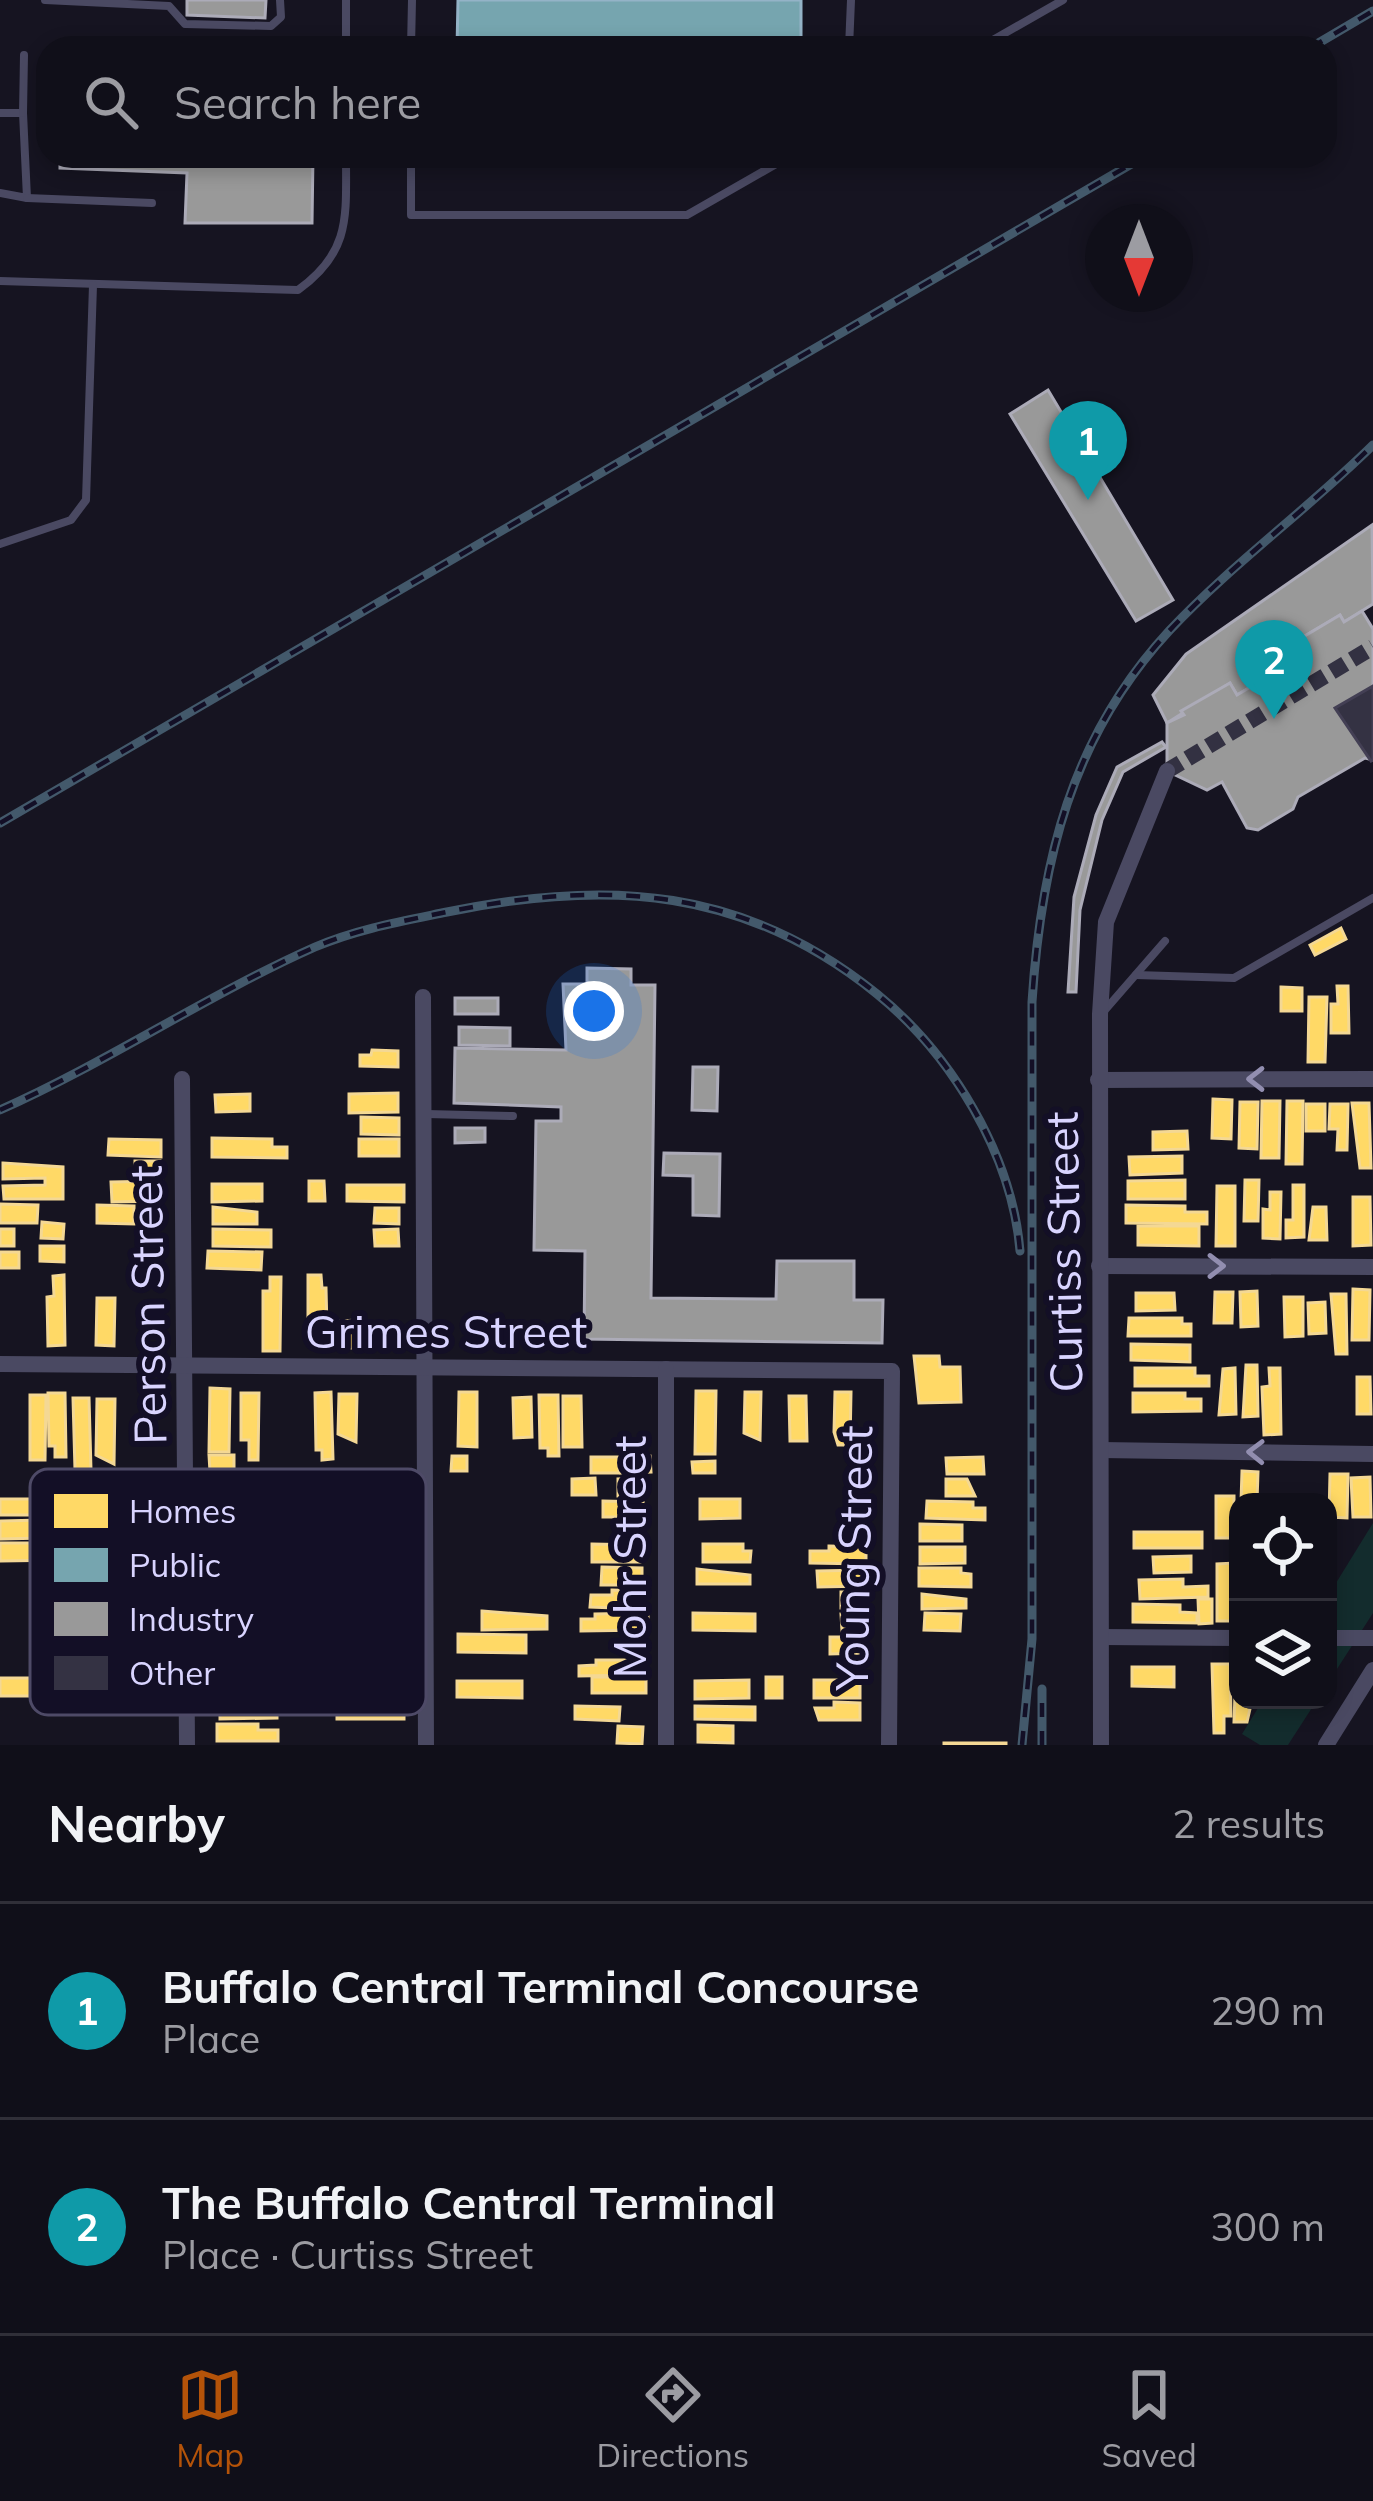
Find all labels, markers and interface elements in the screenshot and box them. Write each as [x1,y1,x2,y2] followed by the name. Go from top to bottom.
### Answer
[36,36,1337,168] search box
[78,69,144,135] icon: search
[174,74,421,130] text: Search here
[1085,204,1193,312] north arrow
[1049,401,1127,500] pin: 1
[1235,620,1313,719] pin: 2
[564,981,624,1041] your location
[1246,1066,1264,1092] one-way arrow
[1033,1111,1093,1393] street label: Curtiss Street
[117,1165,177,1445] street label: Person Street
[1208,1253,1226,1279] one-way arrow
[305,1303,587,1359] street label: Grimes Street
[823,1425,883,1692] street label: Young Street
[601,1435,657,1679] street label: Mohr Street
[1246,1440,1265,1466] one-way arrow
[30,1469,426,1715] legend
[129,1490,236,1531] text: Homes
[1229,1493,1337,1709] map controls
[1229,1493,1337,1601] button: locate
[129,1544,221,1585] text: Public
[129,1598,254,1639] text: Industry
[1229,1601,1337,1709] button: layers
[129,1652,215,1693] text: Other
[48,1791,225,1855] text: Nearby
[1172,1799,1325,1848] text: 2 results
[162,1958,919,2014] text: Buffalo Central Terminal Concourse
[75,1986,99,2035] text: 1
[1210,1986,1325,2035] text: 290 m
[162,2014,260,2063] text: Place
[162,2174,776,2230] text: The Buffalo Central Terminal
[75,2202,99,2251] text: 2
[1210,2202,1325,2251] text: 300 m
[162,2230,533,2279] text: Place · Curtiss Street
[176,2362,244,2475] tab: Map
[597,2362,749,2475] tab: Directions
[1102,2362,1197,2475] tab: Saved

